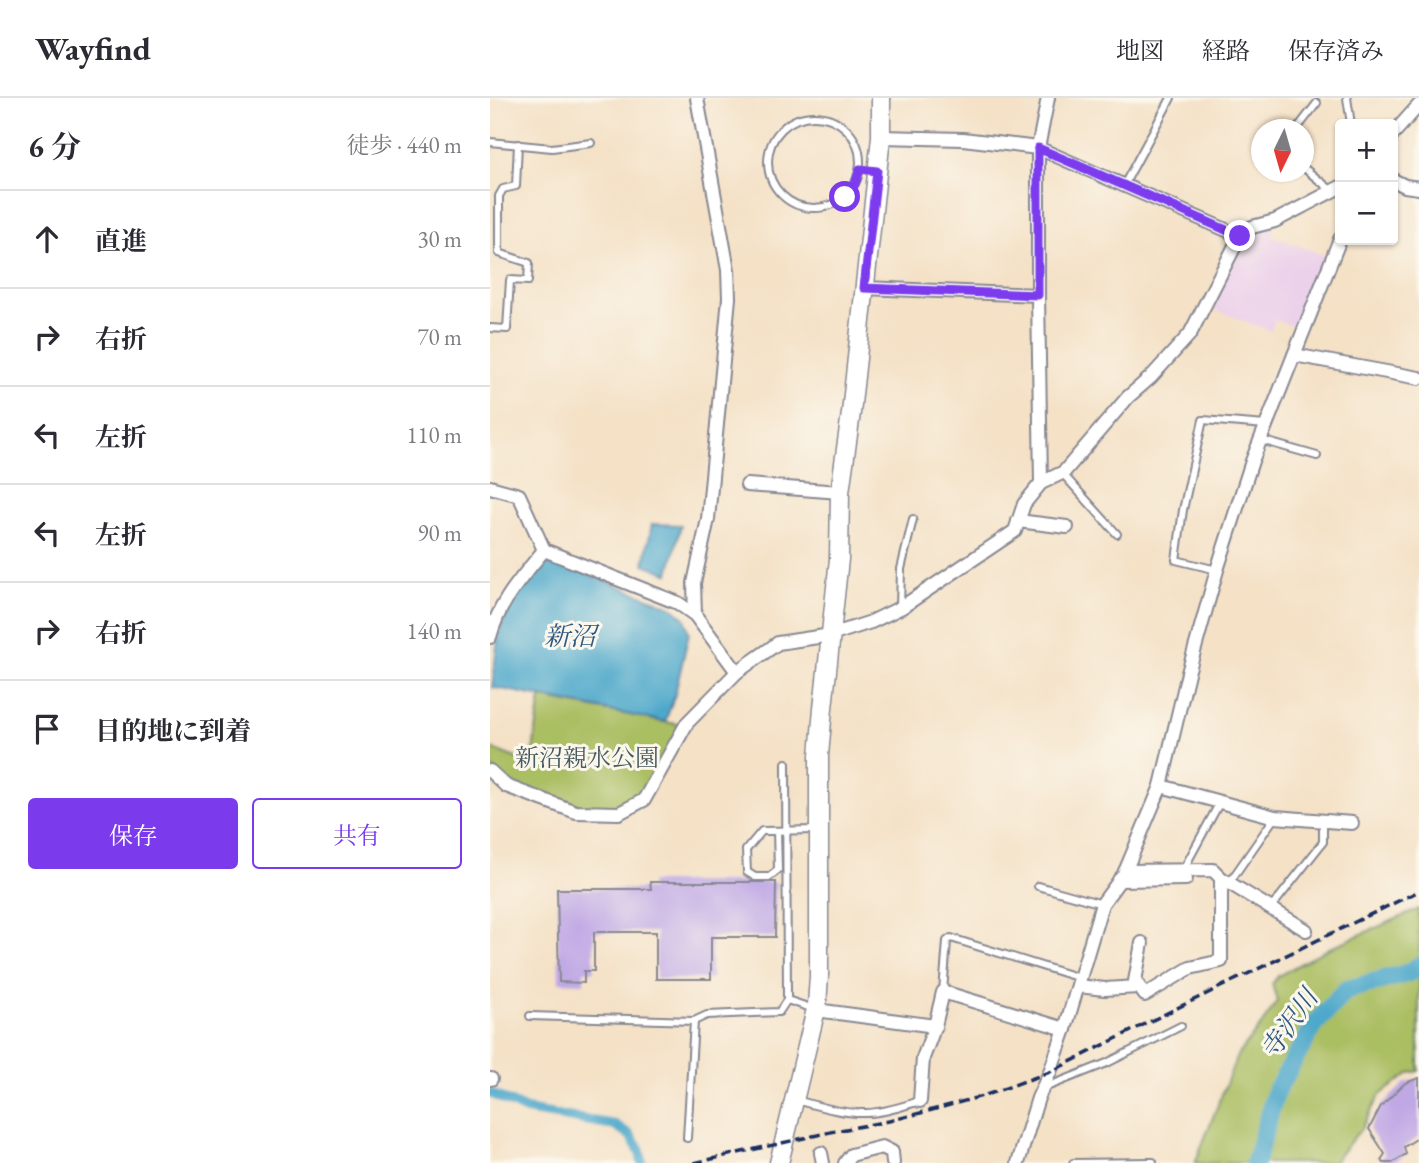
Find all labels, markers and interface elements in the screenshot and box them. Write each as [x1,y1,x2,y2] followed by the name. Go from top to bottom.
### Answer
[35,27,151,70] text: Wayfind
[1116,35,1164,66] text: 地図
[1202,35,1250,66] text: 経路
[1288,35,1384,66] text: 保存済み
[1251,119,1314,182] north arrow
[1335,119,1398,245] map controls
[1335,119,1398,182] button: +
[28,127,81,166] text: 6 分
[347,130,462,160] text: 徒歩 · 440 m
[829,181,860,212] route start
[1335,182,1398,245] button: −
[28,220,66,258] icon: ahead
[1224,220,1255,251] route end
[95,224,147,258] text: 直進
[417,224,462,254] text: 30 m
[28,318,66,356] icon: right
[95,322,147,356] text: 右折
[417,322,462,352] text: 70 m
[28,416,66,454] icon: left
[95,420,147,454] text: 左折
[406,420,462,450] text: 110 m
[28,514,66,552] icon: left
[95,518,147,552] text: 左折
[417,518,462,548] text: 90 m
[28,612,66,650] icon: right
[95,616,147,650] text: 右折
[406,616,462,646] text: 140 m
[544,619,600,653] water label: 新沼
[28,710,66,748] icon: arrive
[95,714,251,748] text: 目的地に到着
[515,742,659,773] park label: 新沼親水公園
[28,798,238,869] button: 保存
[252,798,462,869] button: 共有
[1253,980,1327,1066] water label: 寺沢川

